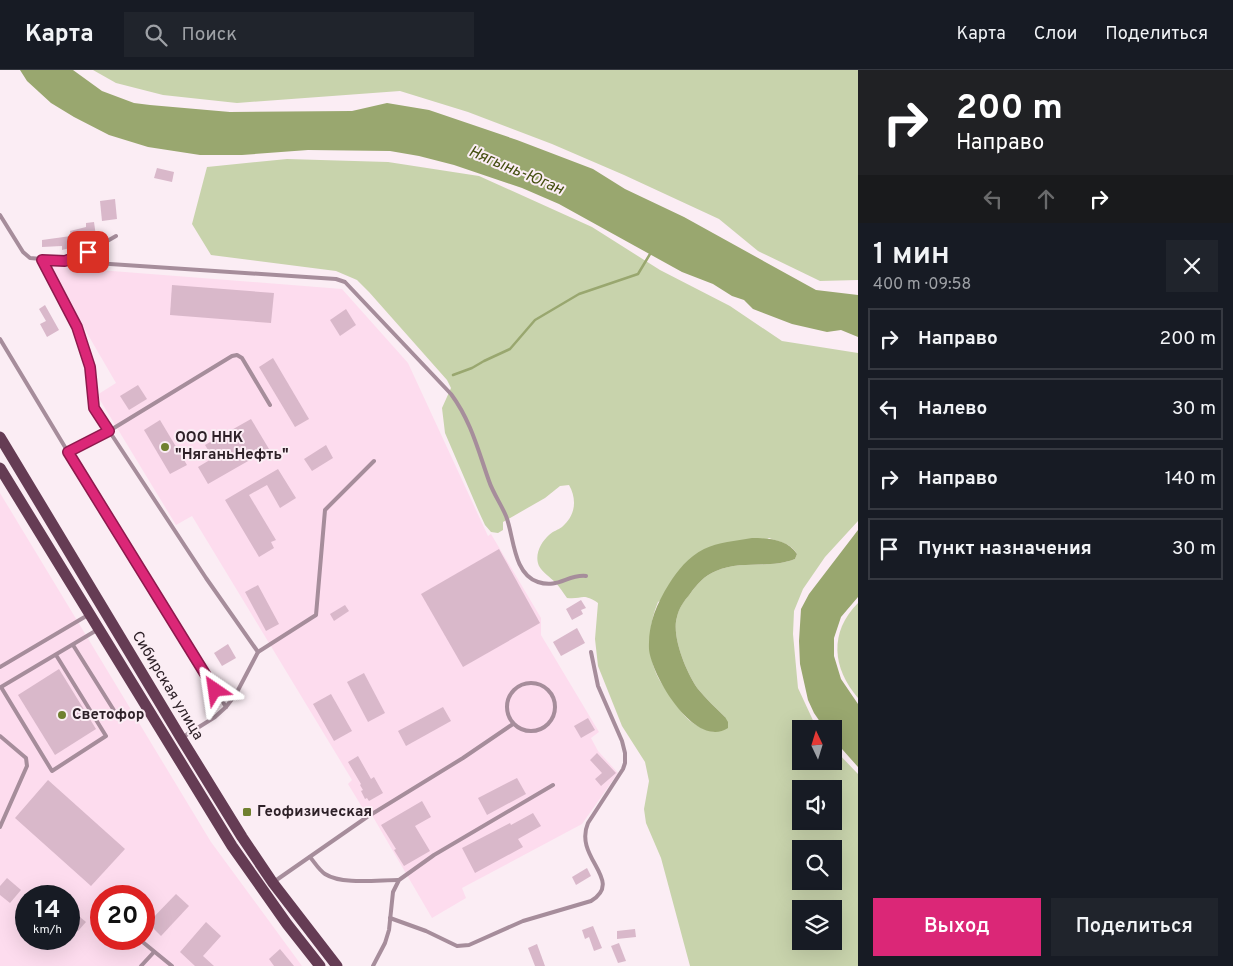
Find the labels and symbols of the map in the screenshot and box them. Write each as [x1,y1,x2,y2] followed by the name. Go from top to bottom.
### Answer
[465,142,567,200] water label: Нягынь-Юган
[67,231,109,273] pin
[175,429,289,465] place label: ООО ННК "НяганьНефть"
[159,441,171,453] marker: ООО ННК "НяганьНефть"
[127,628,207,744] street label: Сибирская улица
[188,663,240,715] position arrow
[72,706,144,725] place label: Светофор
[56,709,68,721] marker: Светофор
[792,720,842,770] north arrow
[257,803,372,822] place label: Геофизическая
[241,806,253,818] marker: Геофизическая
[90,885,155,950] speed limit sign: 20

